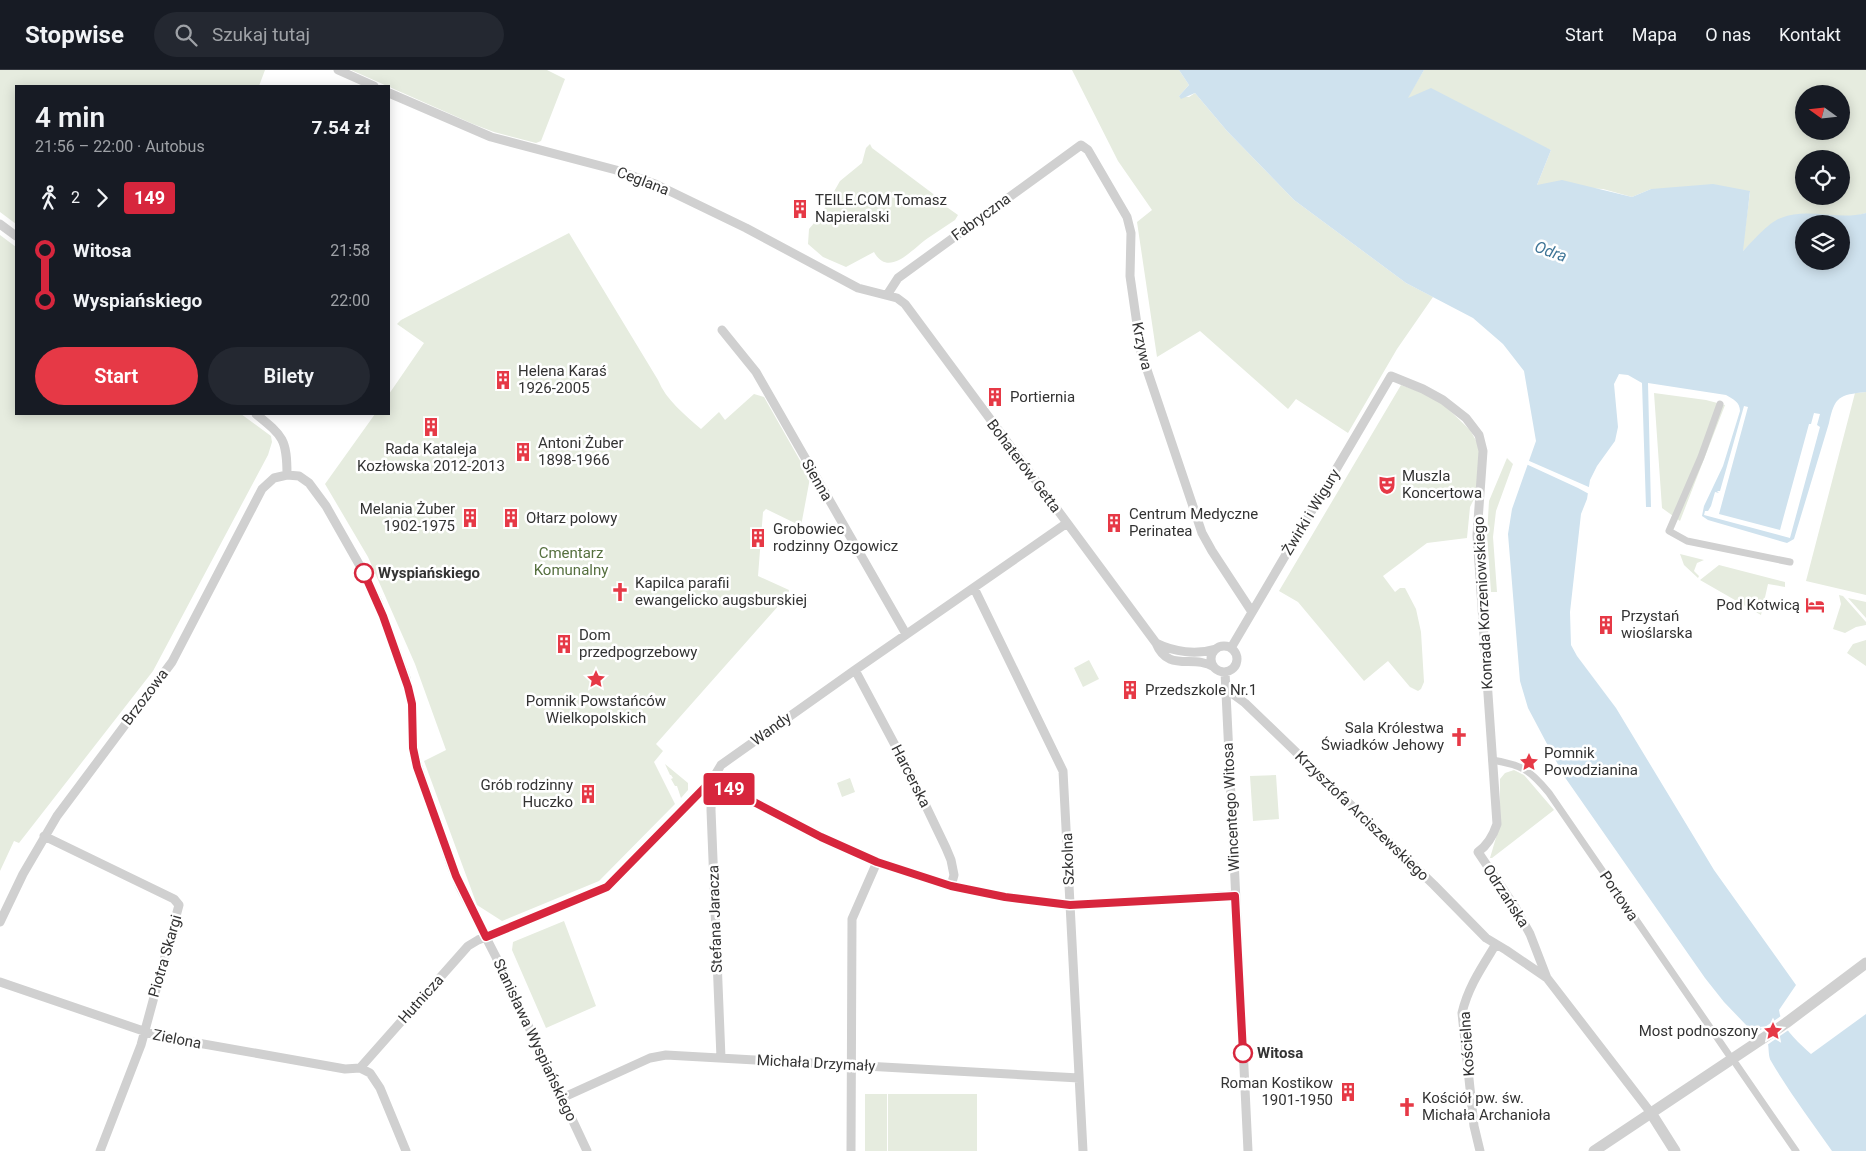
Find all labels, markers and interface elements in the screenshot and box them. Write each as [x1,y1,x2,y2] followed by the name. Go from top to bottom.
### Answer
[154,12,504,57] search box
[25,21,124,49] text: Stopwise
[172,21,200,49] icon: search
[212,23,310,46] text: Szukaj tutaj
[1565,24,1604,45] text: Start
[1632,24,1677,45] text: Mapa
[1705,24,1751,45] text: O nas
[1779,24,1841,45] text: Kontakt
[1795,85,1850,140] north arrow
[1795,85,1850,270] map controls
[35,101,105,134] text: 4 min
[312,116,370,139] text: 7.54 zł
[35,137,205,156] text: 21:56 – 22:00 · Autobus
[1795,150,1850,205] button: locate
[614,163,672,199] street label: Ceglana
[35,184,63,212] icon: walk
[88,184,116,212] icon: forward
[134,187,165,208] text: 149
[71,188,80,207] text: 2
[948,190,1014,244] street label: Fabryczna
[815,191,947,226] place label: TEILE.COM Tomasz Napieralski
[789,198,811,220] building icon: TEILE.COM Tomasz Napieralski
[1795,215,1850,270] button: layers
[1532,237,1570,266] water label: Odra
[73,239,132,262] text: Witosa
[330,241,370,260] text: 21:58
[73,289,202,312] text: Wyspiańskiego
[330,291,370,310] text: 22:00
[1128,320,1156,372] street label: Krzywa
[35,347,198,405] button: Start
[208,347,370,405] button: Bilety
[518,362,607,397] place label: Helena Karaś 1926-2005
[492,369,514,391] building icon: Helena Karaś 1926-2005
[984,386,1006,408] building icon: Portiernia
[1010,388,1075,406] place label: Portiernia
[420,416,442,438] building icon: Rada Kataleja Kozłowska 2012-2013
[983,416,1065,516] street label: Bohaterów Getta
[538,434,624,469] place label: Antoni Żuber 1898-1966
[357,440,505,475] place label: Rada Kataleja Kozłowska 2012-2013
[512,441,534,463] building icon: Antoni Żuber 1898-1966
[798,456,836,504] street label: Sienna
[1278,466,1344,558] street label: Żwirki i Wigury
[1402,467,1482,502] place label: Muszla Koncertowa
[1376,474,1398,496] theatre icon: Muszla Koncertowa
[360,500,455,535] place label: Melania Żuber 1902-1975
[1129,505,1258,540] place label: Centrum Medyczne Perinatea
[459,507,481,529] building icon: Melania Żuber 1902-1975
[500,507,522,529] building icon: Ołtarz polowy
[526,509,617,527] place label: Ołtarz polowy
[1103,512,1125,534] building icon: Centrum Medyczne Perinatea
[1469,516,1497,690] street label: Konrada Korzeniowskiego
[773,520,898,555] place label: Grobowiec rodzinny Ozgowicz
[747,527,769,549] building icon: Grobowiec rodzinny Ozgowicz
[534,544,608,579] park label: Cmentarz Komunalny
[354,563,374,583] marker: Wyspiańskiego
[378,564,480,582] place label: Wyspiańskiego
[635,574,807,609] place label: Kapilca parafii ewangelicko augsburskiej
[609,581,631,603] church icon: Kapilca parafii ewangelicko augsburskiej
[1804,594,1826,616] hotel icon: Pod Kotwicą
[1716,596,1800,614] place label: Pod Kotwicą
[1621,607,1693,642] place label: Przystań wioślarska
[1595,614,1617,636] building icon: Przystań wioślarska
[579,626,697,661] place label: Dom przedpogrzebowy
[553,633,575,655] building icon: Dom przedpogrzebowy
[118,665,172,729] street label: Brzozowa
[585,668,607,690] place icon: Pomnik Powstańców Wielkopolskich
[1119,679,1141,701] building icon: Przedszkole Nr.1
[1145,681,1257,699] place label: Przedszkole Nr.1
[526,692,666,727] place label: Pomnik Powstańców Wielkopolskich
[747,708,795,750] street label: Wandy
[1321,719,1444,754] place label: Sala Królestwa Świadków Jehowy
[1448,726,1470,748] church icon: Sala Królestwa Świadków Jehowy
[887,742,935,810] street label: Harcerska
[1219,742,1243,872] street label: Wincentego Witosa
[1544,744,1638,779] place label: Pomnik Powodzianina
[1291,747,1433,885] street label: Krzysztofa Arciszewskiego
[1518,751,1540,773] place icon: Pomnik Powodzianina
[700,773,758,805] line badge: 149
[480,776,573,811] place label: Grób rodzinny Huczko
[714,778,744,799] text: 149
[577,783,599,805] building icon: Grób rodzinny Huczko
[1058,832,1078,886] street label: Szkolna
[1479,861,1533,931] street label: Odrzańska
[704,865,726,973] street label: Stefana Jaracza
[1596,868,1642,924] street label: Portowa
[145,913,185,999] street label: Piotra Skargi
[489,956,581,1124] street label: Stanisława Wyspiańskiego
[394,971,448,1027] street label: Hutnicza
[1456,1011,1478,1077] street label: Kościelna
[1762,1020,1784,1042] place icon: Most podnoszony
[1639,1022,1758,1040] place label: Most podnoszony
[151,1025,203,1053] street label: Zielona
[1233,1043,1253,1063] marker: Witosa
[1257,1044,1303,1062] place label: Witosa
[756,1051,876,1075] street label: Michała Drzymały
[1220,1074,1333,1109] place label: Roman Kostikow 1901-1950
[1337,1081,1359,1103] building icon: Roman Kostikow 1901-1950
[1422,1089,1551,1124] place label: Kościół pw. św. Michała Archanioła
[1396,1096,1418,1118] church icon: Kościół pw. św. Michała Archanioła

